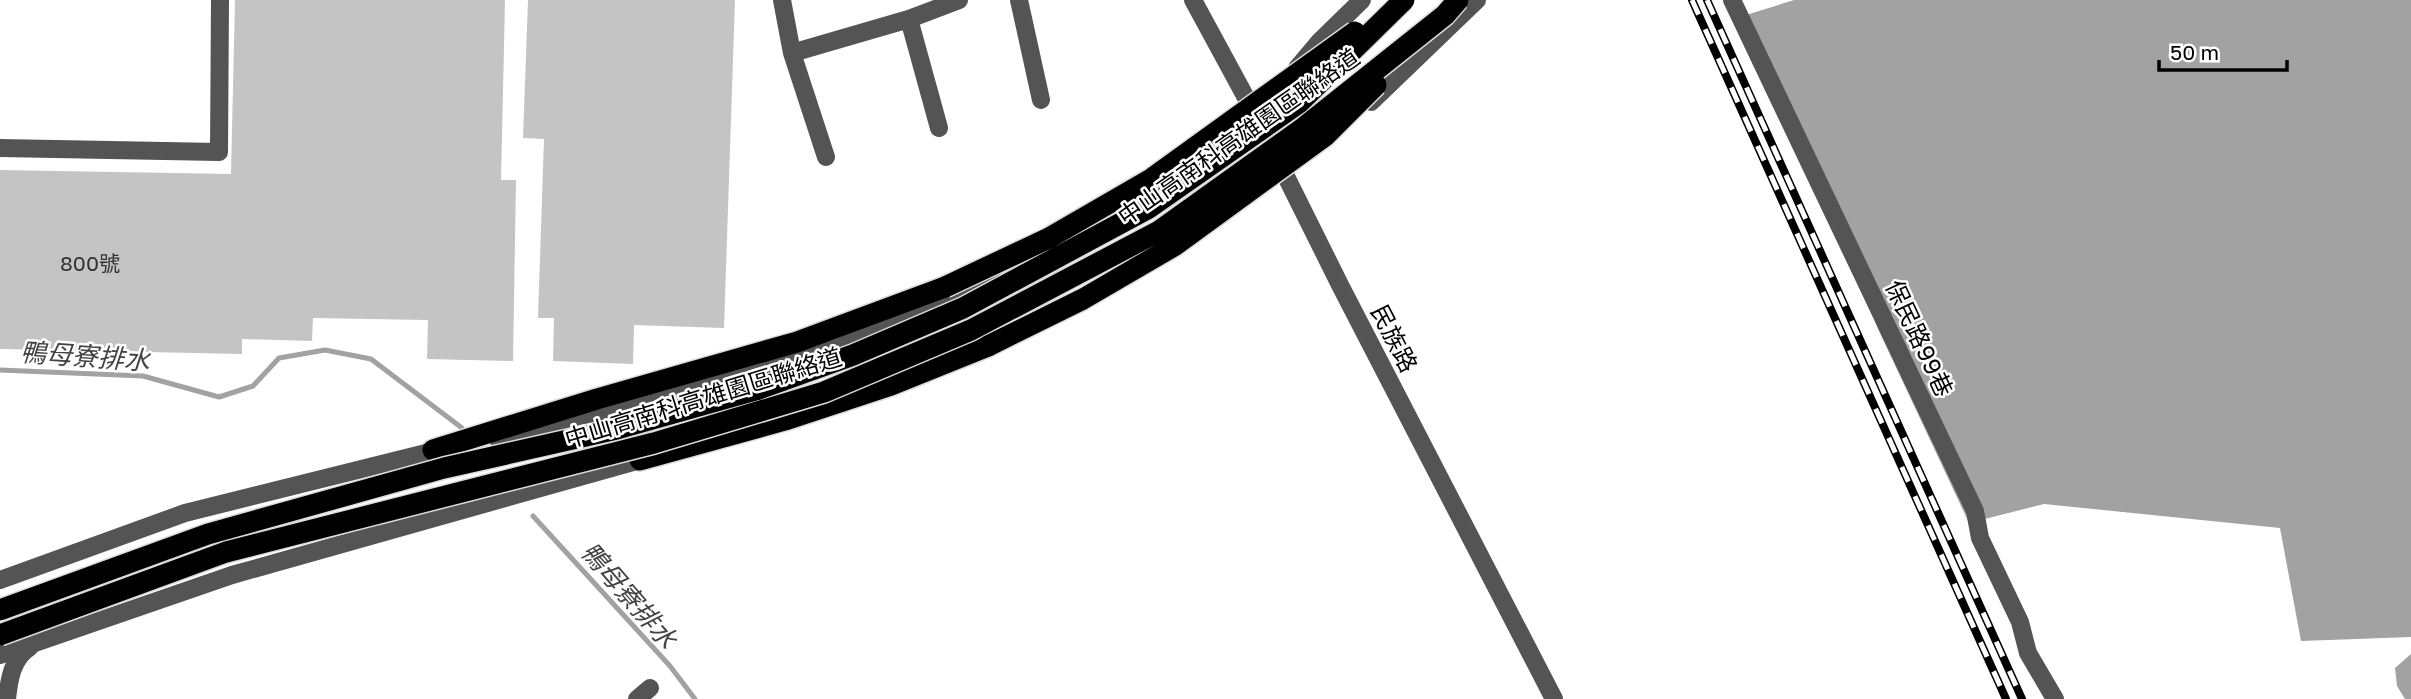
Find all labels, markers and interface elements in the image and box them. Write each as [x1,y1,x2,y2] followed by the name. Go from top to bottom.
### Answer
[2159,28,2287,72] scale bar
[2170,39,2219,65] text: 50 m
[1112,42,1364,230] street label: 中山高南科高雄園區聯絡道
[60,250,120,276] house number: 800號
[1880,275,1960,401] street label: 保民路99巷
[1366,299,1424,377] street label: 民族路
[19,336,152,376] water label: 鴨母寮排水
[561,341,845,453] street label: 中山高南科高雄園區聯絡道
[575,536,684,655] water label: 鴨母寮排水

